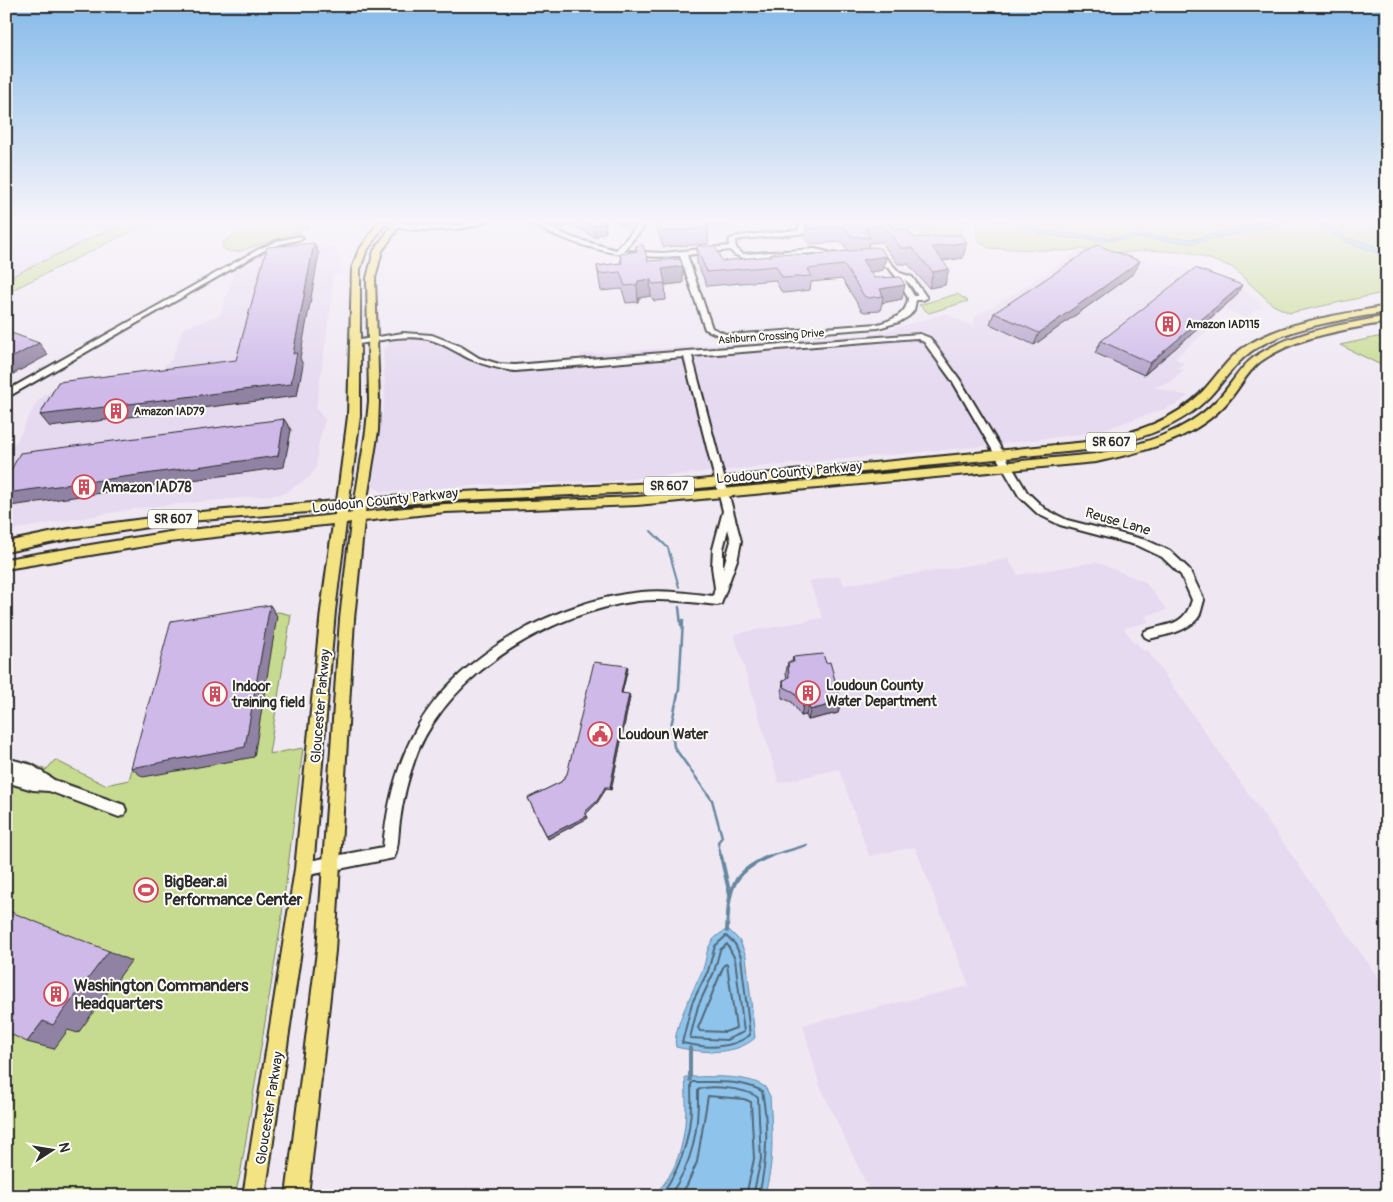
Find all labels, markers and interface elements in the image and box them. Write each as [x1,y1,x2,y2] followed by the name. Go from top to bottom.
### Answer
[1155,311,1181,337] building icon: Amazon IAD115
[1186,318,1260,331] place label: Amazon IAD115
[718,326,825,347] street label: Ashburn Crossing Drive
[103,398,129,424] building icon: Amazon IAD79
[134,405,205,418] place label: Amazon IAD79
[1086,432,1136,452] road number: SR 607
[715,458,863,487] street label: Loudoun County Parkway
[71,474,97,500] building icon: Amazon IAD78
[644,476,694,496] road number: SR 607
[102,479,192,496] place label: Amazon IAD78
[311,484,459,517] street label: Loudoun County Parkway
[1083,504,1153,539] street label: Reuse Lane
[148,509,198,528] road number: SR 607
[307,648,334,764] street label: Gloucester Parkway
[826,677,937,710] place label: Loudoun County Water Department
[231,678,305,711] place label: Indoor training field
[795,680,821,706] building icon: Loudoun County Water Department
[202,681,228,707] building icon: Indoor training field
[587,721,613,747] public building icon: Loudoun Water
[618,726,709,743] place label: Loudoun Water
[164,872,303,910] place label: BigBear.ai Performance Center
[133,877,159,903] sports icon: BigBear.ai Performance Center
[74,976,249,1014] place label: Washington Commanders Headquarters
[43,981,69,1007] building icon: Washington Commanders Headquarters
[252,1050,287,1166] street label: Gloucester Parkway
[28,1124,78,1174] north arrow
[55,1141,74,1154] text: N

